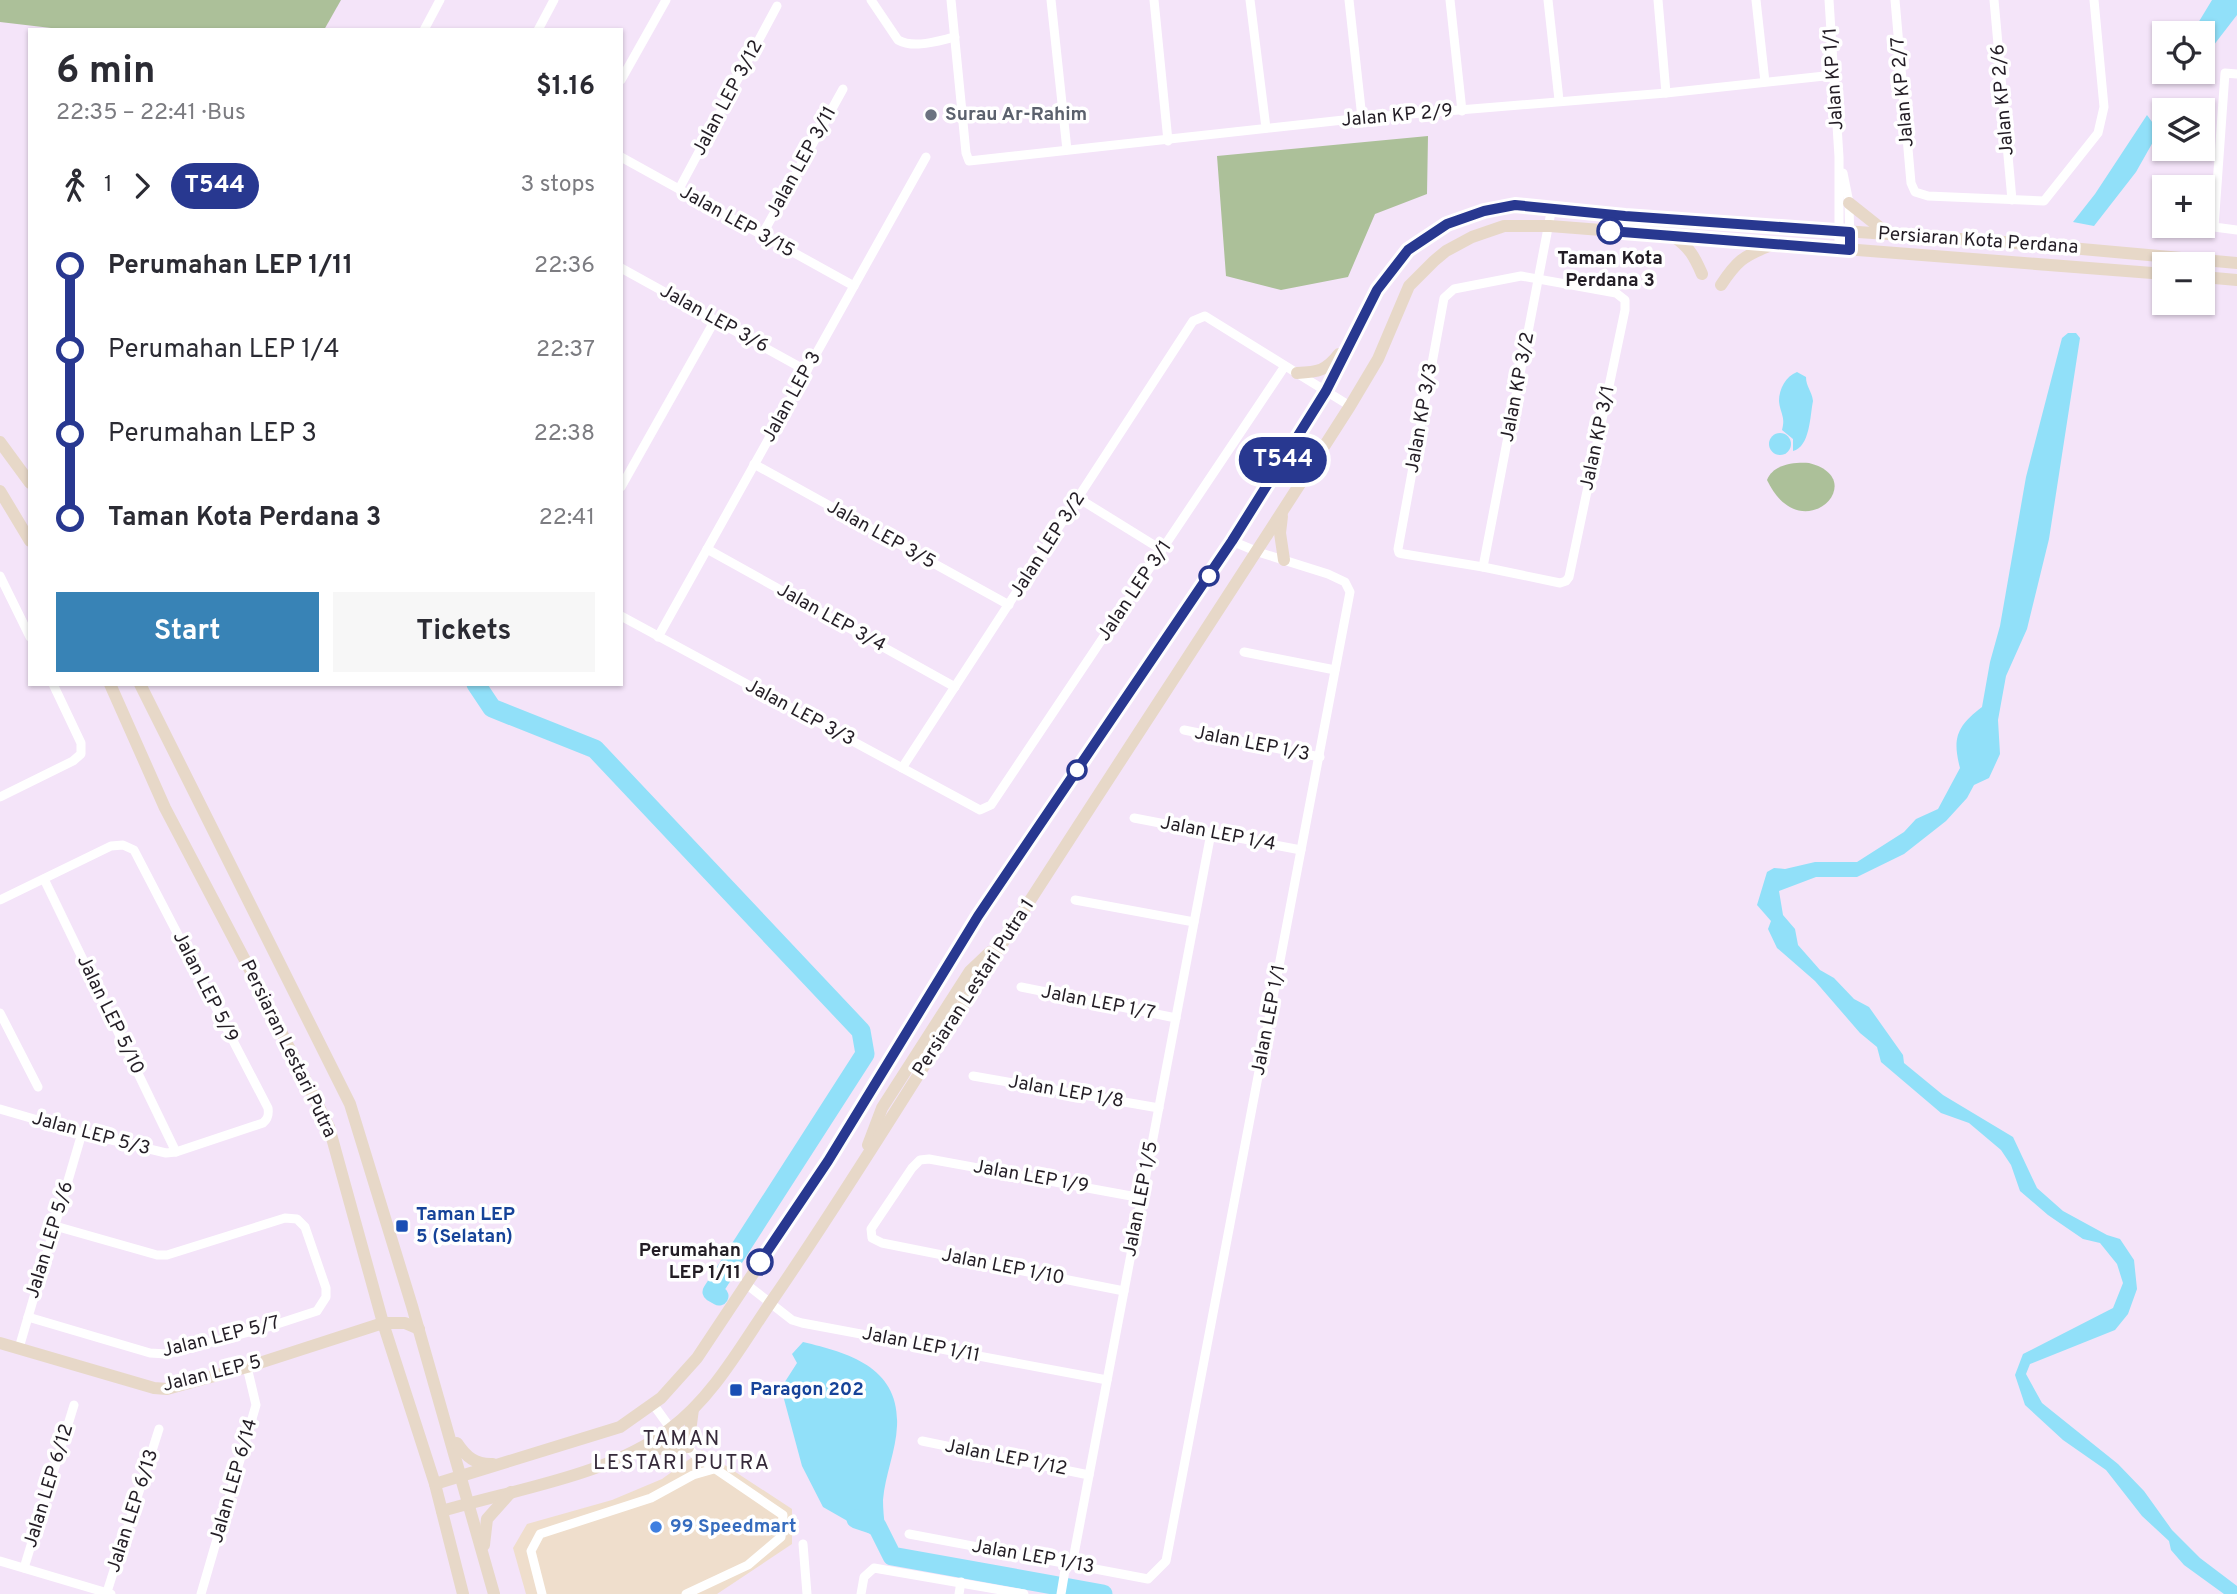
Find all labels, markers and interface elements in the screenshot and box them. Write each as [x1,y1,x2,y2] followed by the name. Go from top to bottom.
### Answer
[2152,21,2215,315] map controls
[2152,21,2215,84] button: locate
[1818,27,1850,131] street label: Jalan KP 1/1
[687,36,769,160] street label: Jalan LEP 3/12
[1886,36,1920,148] street label: Jalan KP 2/7
[1986,43,2020,157] street label: Jalan KP 2/6
[56,48,155,97] text: 6 min
[536,71,595,104] text: $1.16
[2152,98,2215,161] button: layers
[56,99,246,128] text: 22:35 – 22:41 · Bus
[1340,99,1454,133] street label: Jalan KP 2/9
[762,102,842,222] street label: Jalan LEP 3/11
[945,103,1087,127] place label: Surau Ar-Rahim
[923,107,939,123] marker: Surau Ar-Rahim
[56,167,94,205] icon: walk
[123,167,161,205] icon: forward
[104,171,113,200] text: 1
[185,171,245,201] text: T544
[520,171,595,200] text: 3 stops
[2152,175,2215,238] button: +
[675,180,799,264] street label: Jalan LEP 3/15
[1597,218,1623,244] marker: Taman Kota Perdana 3
[1877,222,2079,260] street label: Persiaran Kota Perdana
[1557,247,1663,293] place label: Taman Kota Perdana 3
[108,250,353,283] text: Perumahan LEP 1/11
[534,252,595,281] text: 22:36
[2152,252,2215,315] button: −
[655,279,773,359] street label: Jalan LEP 3/6
[1496,330,1540,444] street label: Jalan KP 3/2
[108,334,340,367] text: Perumahan LEP 1/4
[536,336,595,365] text: 22:37
[757,347,827,447] street label: Jalan LEP 3
[1401,361,1443,475] street label: Jalan KP 3/3
[1575,383,1621,493] street label: Jalan KP 3/1
[108,418,317,451] text: Perumahan LEP 3
[534,420,595,449] text: 22:38
[1234,437,1332,483] line badge: T544
[1253,445,1313,475] text: T544
[1005,488,1091,602] street label: Jalan LEP 3/2
[822,495,940,575] street label: Jalan LEP 3/5
[108,502,381,535] text: Taman Kota Perdana 3
[539,504,595,533] text: 22:41
[1093,536,1177,646] street label: Jalan LEP 3/1
[1199,566,1219,586] unlabelled marker
[772,578,890,658] street label: Jalan LEP 3/4
[56,592,319,672] button: Start
[333,592,595,672] button: Tickets
[741,674,859,752] street label: Jalan LEP 3/3
[1192,721,1312,767] street label: Jalan LEP 1/3
[1067,760,1087,780] unlabelled marker
[1158,811,1278,857] street label: Jalan LEP 1/4
[908,895,1040,1081] street label: Persiaran Lestari Putra 1
[167,927,243,1047] street label: Jalan LEP 5/9
[71,952,149,1078] street label: Jalan LEP 5/10
[234,956,342,1142] street label: Persiaran Lestari Putra
[1246,962,1292,1078] street label: Jalan LEP 1/1
[1039,980,1157,1026] street label: Jalan LEP 1/7
[1006,1070,1126,1114] street label: Jalan LEP 1/8
[29,1107,153,1161] street label: Jalan LEP 5/3
[1118,1139,1164,1259] street label: Jalan LEP 1/5
[971,1155,1091,1199] street label: Jalan LEP 1/9
[21,1178,79,1302] street label: Jalan LEP 5/6
[416,1203,515,1249] place label: Taman LEP 5 (Selatan)
[394,1218,410,1234] marker: Taman LEP 5 (Selatan)
[639,1239,741,1285] place label: Perumahan LEP 1/11
[939,1243,1067,1291] street label: Jalan LEP 1/10
[747,1249,773,1275] marker: Perumahan LEP 1/11
[160,1311,282,1363] street label: Jalan LEP 5/7
[860,1322,982,1368] street label: Jalan LEP 1/11
[160,1350,264,1398] street label: Jalan LEP 5
[750,1378,864,1402] place label: Paragon 202
[728,1382,744,1398] marker: Paragon 202
[205,1416,263,1546] street label: Jalan LEP 6/14
[19,1421,79,1551] street label: Jalan LEP 6/12
[593,1426,771,1477] district label: TAMAN LESTARI PUTRA
[943,1434,1069,1482] street label: Jalan LEP 1/12
[102,1446,164,1576] street label: Jalan LEP 6/13
[670,1515,796,1539] place label: 99 Speedmart
[648,1519,664,1535] marker: 99 Speedmart
[970,1534,1096,1580] street label: Jalan LEP 1/13

